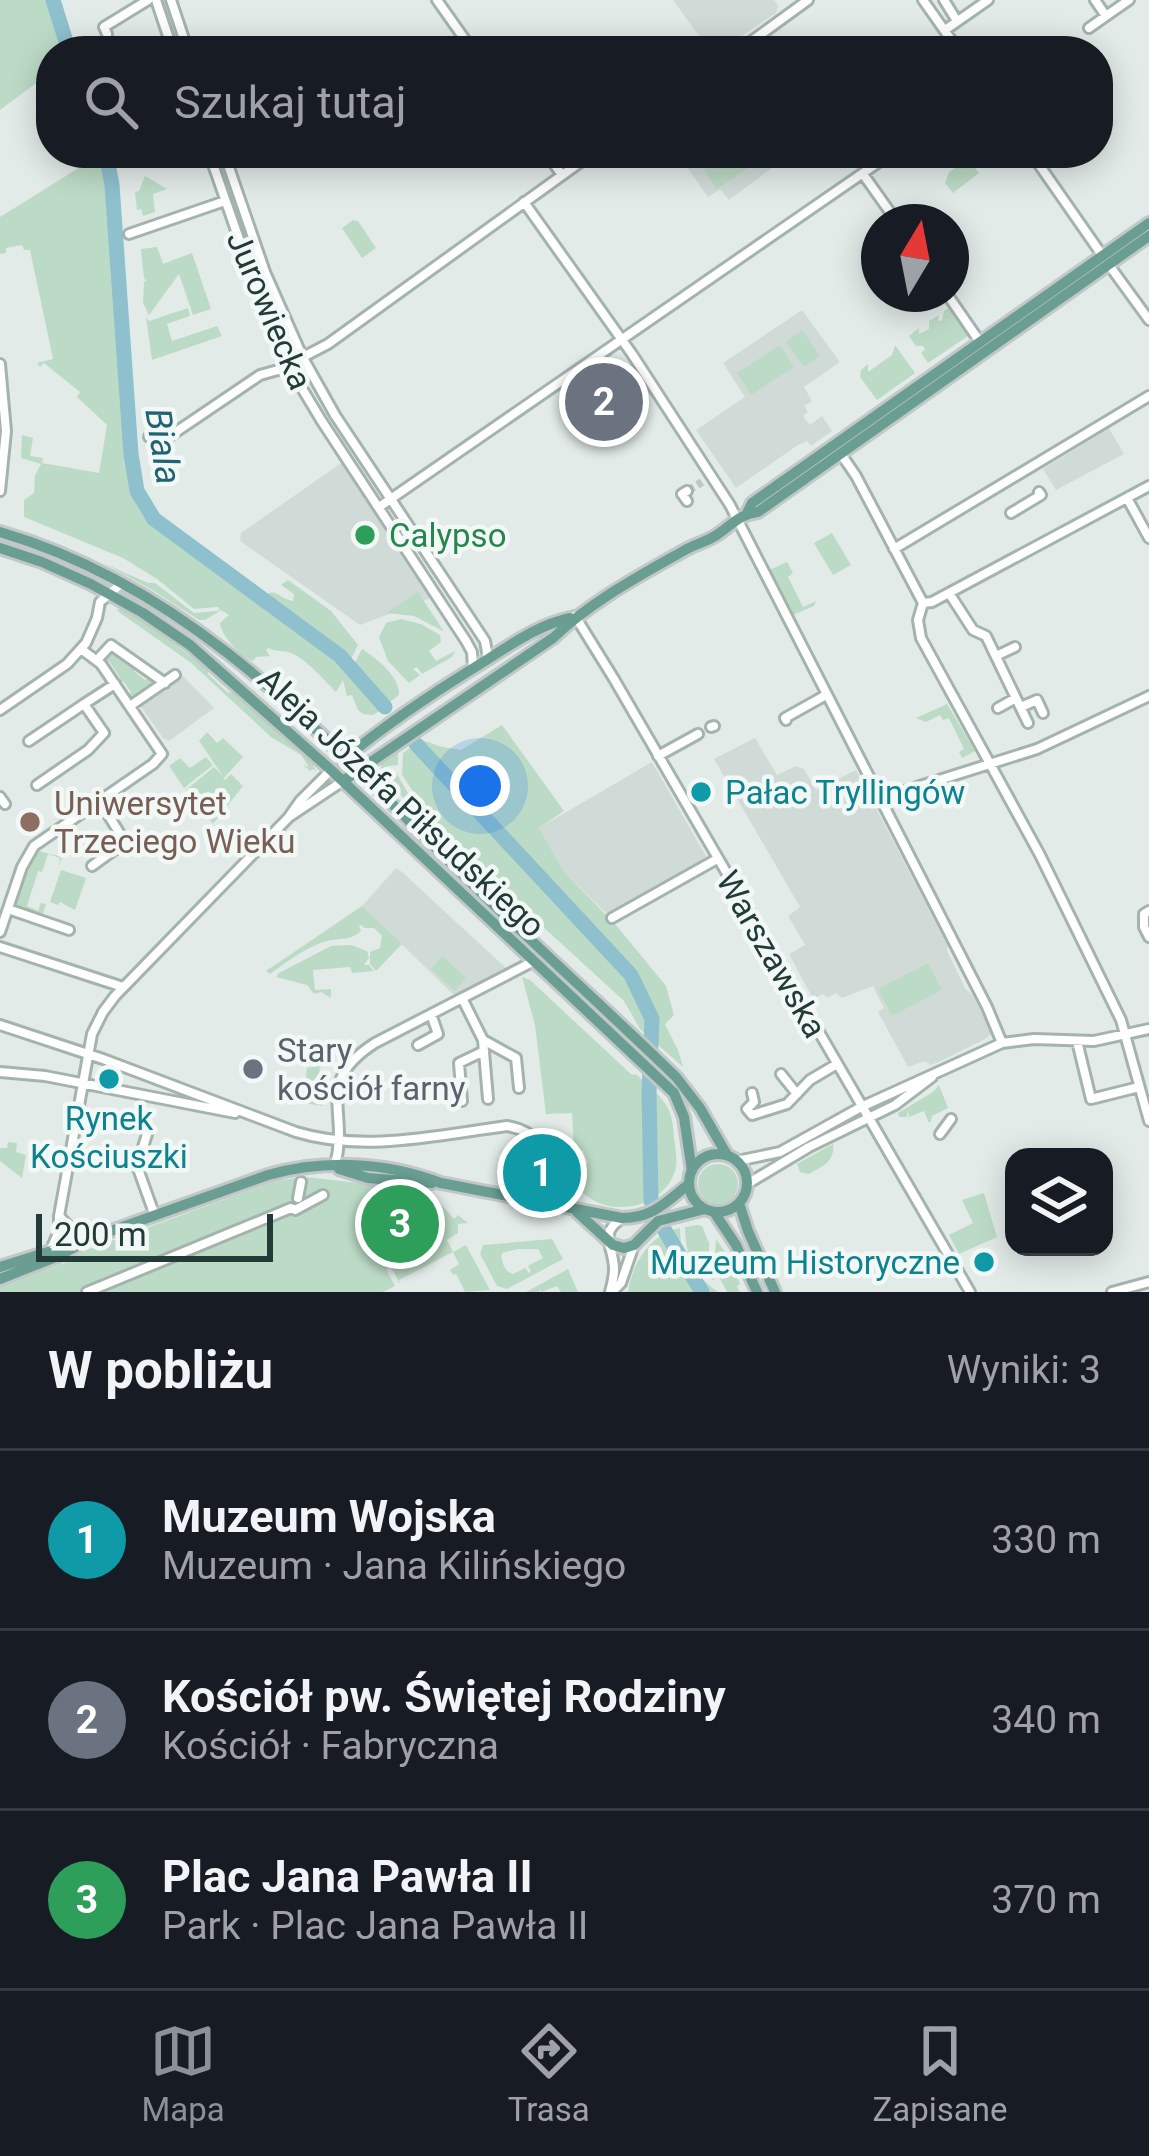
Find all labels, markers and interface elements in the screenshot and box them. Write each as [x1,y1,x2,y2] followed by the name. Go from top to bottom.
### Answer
[36,36,1113,168] search box
[78,69,144,135] icon: search
[174,76,407,129] text: Szukaj tutaj
[861,204,969,312] north arrow
[219,225,320,395] street label: Jurowiecka
[565,357,643,447] pin: 2
[136,405,190,487] water label: Biala
[389,516,506,555] place label: Calypso
[352,522,378,548] marker: Calypso
[250,659,553,945] street label: Aleja Józefa Piłsudskiego
[450,756,510,816] your location
[725,773,965,812] place label: Pałac Tryllingów
[688,779,714,805] marker: Pałac Tryllingów
[54,784,295,861] place label: Uniwersytet Trzeciego Wieku
[17,809,43,835] marker: Uniwersytet Trzeciego Wieku
[708,864,835,1044] street label: Warszawska
[277,1031,466,1108] place label: Stary kościół farny
[240,1056,266,1082] marker: Stary kościół farny
[96,1066,122,1092] marker: Rynek Kościuszki
[30,1099,188,1176] place label: Rynek Kościuszki
[503,1128,581,1218] pin: 1
[1005,1148,1113,1256] map controls
[1005,1148,1113,1256] button: layers
[361,1179,439,1269] pin: 3
[36,1208,273,1261] scale bar
[54,1215,147,1254] text: 200 m
[650,1243,960,1282] place label: Muzeum Historyczne
[971,1249,997,1275] marker: Muzeum Historyczne
[48,1341,273,1400] text: W pobliżu
[947,1347,1101,1393] text: Wyniki: 3
[162,1490,496,1543] text: Muzeum Wojska
[76,1517,98,1563] text: 1
[991,1517,1101,1563] text: 330 m
[162,1543,626,1589] text: Muzeum · Jana Kilińskiego
[162,1670,726,1723] text: Kościół pw. Świętej Rodziny
[76,1697,98,1743] text: 2
[991,1697,1101,1743] text: 340 m
[162,1723,499,1769] text: Kościół · Fabryczna
[162,1850,533,1903] text: Plac Jana Pawła II
[76,1877,98,1923] text: 3
[991,1877,1101,1923] text: 370 m
[162,1903,588,1949] text: Park · Plac Jana Pawła II
[141,2018,225,2129] tab: Mapa
[508,2018,590,2129] tab: Trasa
[873,2018,1008,2129] tab: Zapisane

